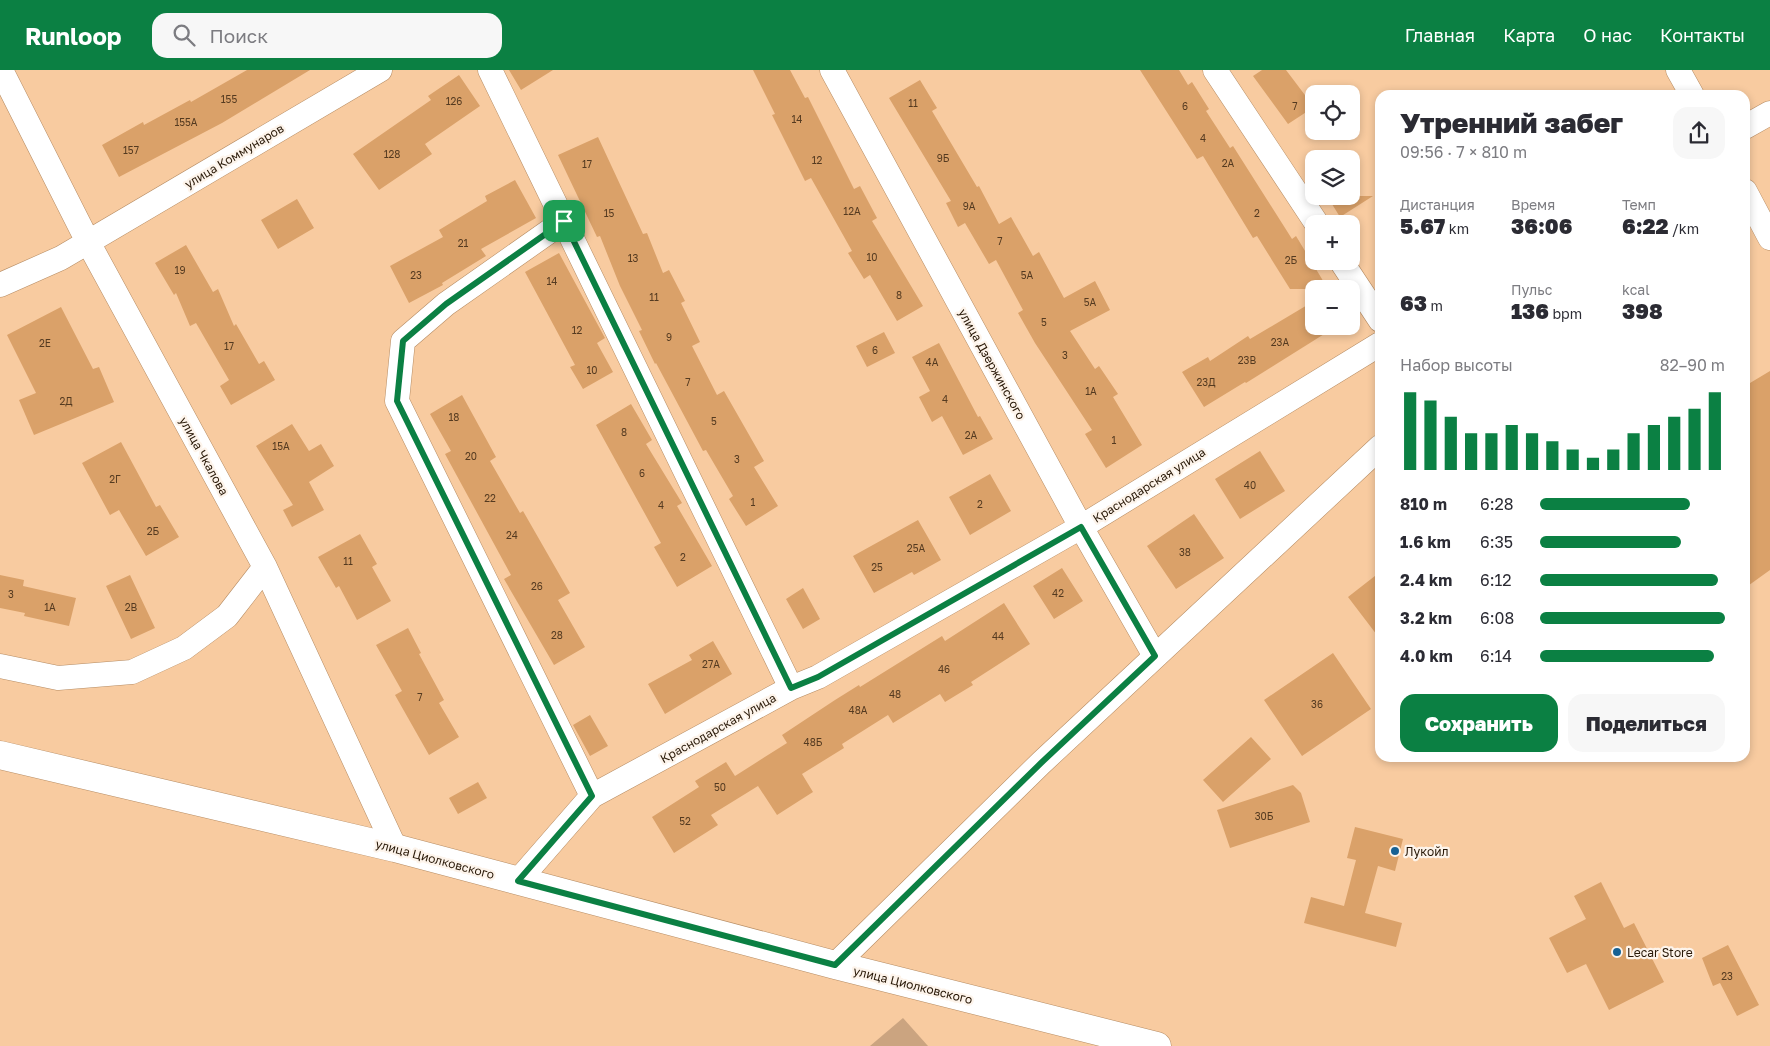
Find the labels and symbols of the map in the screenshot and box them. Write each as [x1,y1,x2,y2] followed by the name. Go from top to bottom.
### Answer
[221,93,237,105] house number: 155
[446,95,462,107] house number: 126
[908,97,918,109] house number: 11
[1182,100,1188,112] house number: 6
[1292,100,1298,112] house number: 7
[792,113,802,125] house number: 14
[174,116,198,128] house number: 155А
[182,120,286,192] street label: улица Коммунаров
[1200,132,1206,144] house number: 4
[123,144,139,156] house number: 157
[384,148,400,160] house number: 128
[937,152,950,164] house number: 9Б
[812,154,823,166] house number: 12
[1222,157,1235,169] house number: 2А
[582,158,592,170] house number: 17
[543,200,585,242] pin
[963,200,976,212] house number: 9А
[843,205,861,217] house number: 12А
[604,207,615,219] house number: 15
[1254,207,1260,219] house number: 2
[997,235,1003,247] house number: 7
[458,237,468,249] house number: 21
[866,251,878,263] house number: 10
[628,252,638,264] house number: 13
[1285,254,1298,266] house number: 2Б
[175,264,185,276] house number: 19
[410,269,422,281] house number: 23
[1021,269,1034,281] house number: 5А
[547,275,557,287] house number: 14
[896,289,902,301] house number: 8
[649,291,659,303] house number: 11
[1084,296,1097,308] house number: 5А
[955,306,1029,422] street label: улица Дзержинского
[1041,316,1047,328] house number: 5
[572,324,583,336] house number: 12
[666,331,672,343] house number: 9
[1271,336,1289,348] house number: 23А
[39,337,51,349] house number: 2Е
[224,340,234,352] house number: 17
[872,344,878,356] house number: 6
[1062,349,1068,361] house number: 3
[1238,354,1256,366] house number: 23В
[926,356,939,368] house number: 4А
[586,364,598,376] house number: 10
[685,376,691,388] house number: 7
[1197,376,1215,388] house number: 23Д
[1085,385,1097,397] house number: 1А
[942,393,948,405] house number: 4
[59,395,73,407] house number: 2Д
[449,411,459,423] house number: 18
[176,414,232,498] street label: улица Чкалова
[711,415,717,427] house number: 5
[621,426,627,438] house number: 8
[965,429,978,441] house number: 2А
[1112,434,1117,446] house number: 1
[272,440,290,452] house number: 15А
[1090,444,1208,526] street label: Краснодарская улица
[465,450,477,462] house number: 20
[734,453,740,465] house number: 3
[639,467,645,479] house number: 6
[109,473,121,485] house number: 2Г
[1244,479,1256,491] house number: 40
[484,492,496,504] house number: 22
[751,496,756,508] house number: 1
[977,498,983,510] house number: 2
[658,499,664,511] house number: 4
[147,525,160,537] house number: 2Б
[506,529,518,541] house number: 24
[907,542,925,554] house number: 25А
[1179,546,1191,558] house number: 38
[680,551,686,563] house number: 2
[343,555,353,567] house number: 11
[871,561,883,573] house number: 25
[531,580,543,592] house number: 26
[1052,587,1064,599] house number: 42
[8,588,14,600] house number: 3
[44,601,56,613] house number: 1А
[125,601,138,613] house number: 2В
[551,629,563,641] house number: 28
[992,630,1004,642] house number: 44
[702,658,720,670] house number: 27А
[938,663,950,675] house number: 46
[889,688,901,700] house number: 48
[657,690,779,766] street label: Краснодарская улица
[417,691,423,703] house number: 7
[1311,698,1323,710] house number: 36
[849,704,868,716] house number: 48А
[804,736,823,748] house number: 48Б
[714,781,726,793] house number: 50
[1255,810,1274,822] house number: 30Б
[679,815,691,827] house number: 52
[374,836,496,882] street label: улица Циолковского
[1405,844,1449,859] place label: Лукойл
[1389,845,1401,857] marker: Лукойл
[1627,945,1693,960] place label: Lecar Store
[1611,946,1623,958] marker: Lecar Store
[852,963,974,1007] street label: улица Циолковского
[1721,970,1733,982] house number: 23

